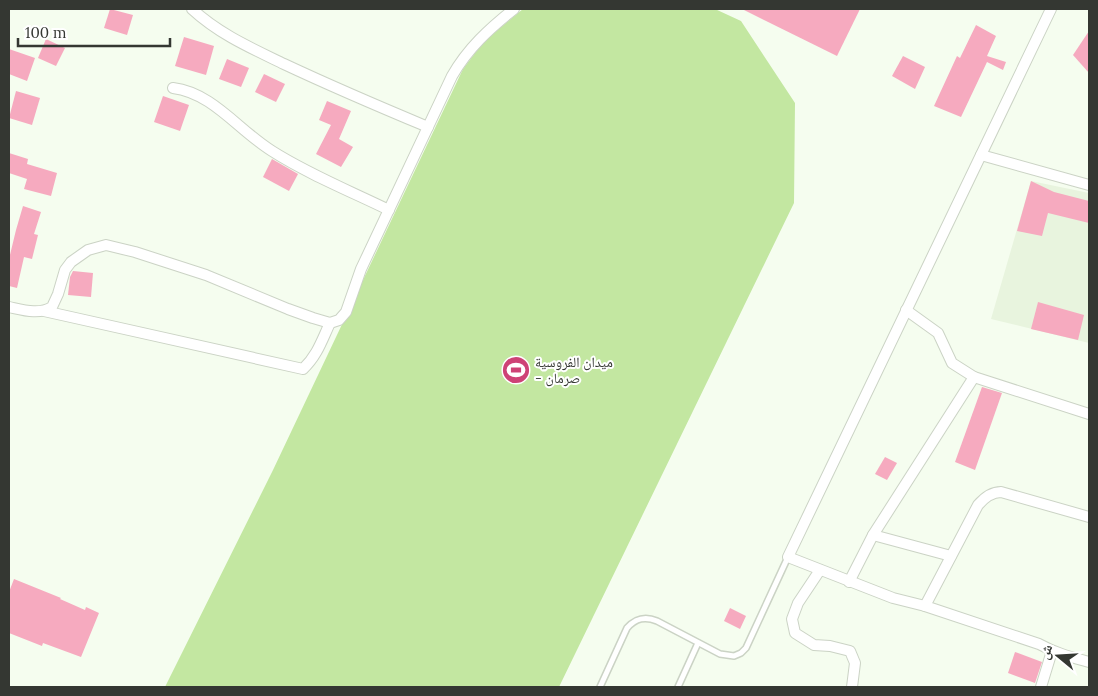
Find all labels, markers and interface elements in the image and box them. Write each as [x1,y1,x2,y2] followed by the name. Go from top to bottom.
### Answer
[18,15,170,47] scale bar
[25,23,66,42] text: 100 m
[535,353,613,387] place label: ميدان الفروسية - صرمان
[501,355,531,385] sports icon: ميدان الفروسية - صرمان
[1033,631,1083,681] north arrow
[1035,642,1057,662] text: ش

